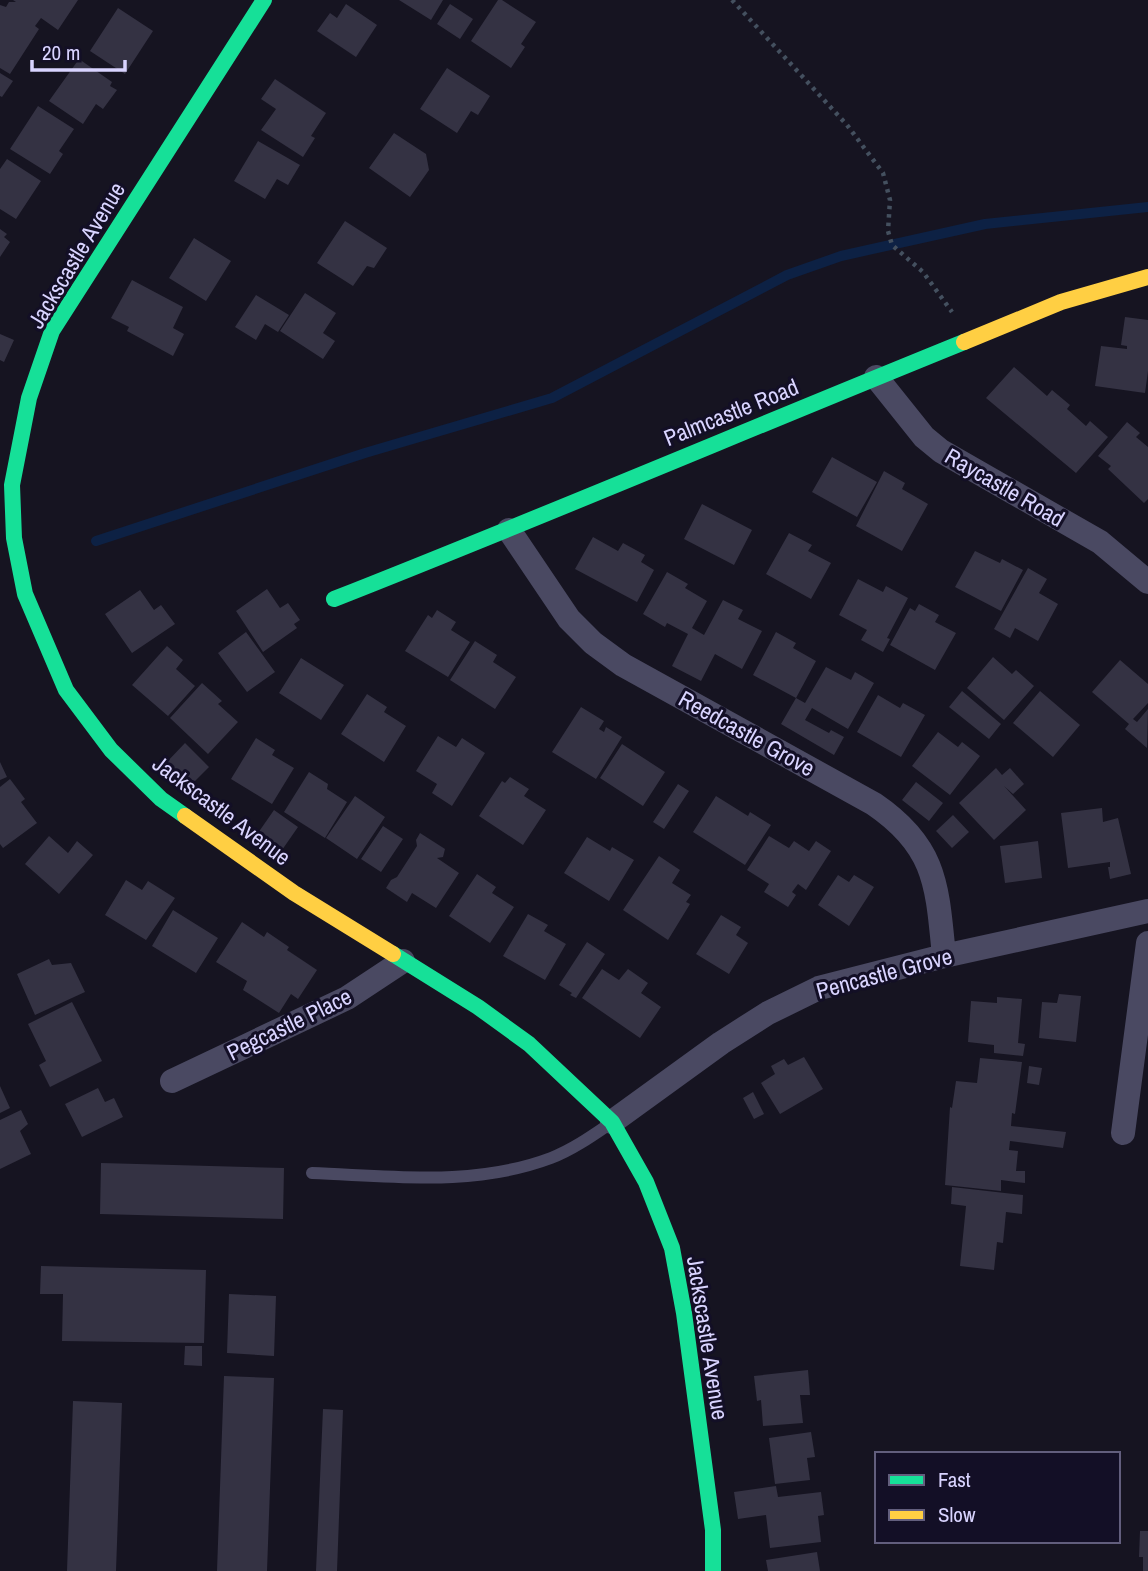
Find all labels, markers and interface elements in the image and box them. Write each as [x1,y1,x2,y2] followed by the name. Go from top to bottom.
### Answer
[32,28,124,72] scale bar
[42,38,80,67] text: 20 m
[20,176,132,334] street label: Jackscastle Avenue
[659,371,803,453] street label: Palmcastle Road
[940,440,1070,534] street label: Raycastle Road
[673,683,821,783] street label: Reedcastle Grove
[147,748,297,872] street label: Jackscastle Avenue
[813,940,955,1006] street label: Pencastle Grove
[221,980,357,1068] street label: Pegcastle Place
[680,1254,736,1422] street label: Jackscastle Avenue
[875,1452,1120,1543] legend
[938,1465,971,1494] text: Fast
[938,1500,976,1529] text: Slow

